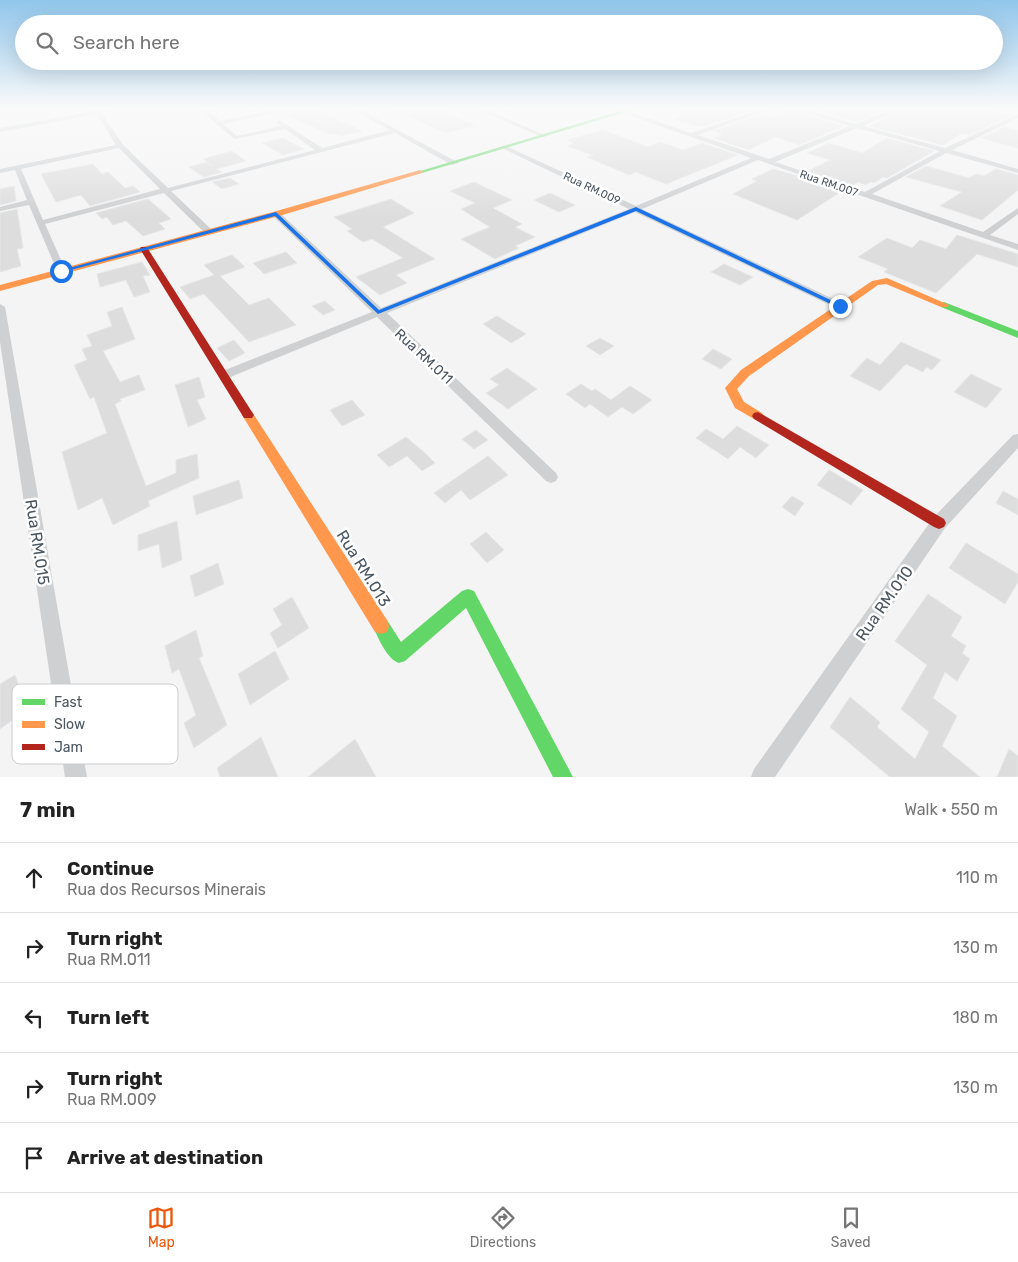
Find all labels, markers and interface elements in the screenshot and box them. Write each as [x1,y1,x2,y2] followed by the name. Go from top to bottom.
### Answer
[15,15,1003,70] search box
[33,29,61,57] icon: search
[73,31,180,54] text: Search here
[798,167,860,200] street label: Rua RM.007
[561,170,622,207] street label: Rua RM.009
[50,260,73,283] route start
[829,295,852,318] route end
[391,325,456,388] street label: Rua RM.011
[21,498,54,586] street label: Rua RM.015
[333,527,395,610] street label: Rua RM.013
[852,562,917,644] street label: Rua RM.010
[12,684,178,764] legend
[54,694,83,711] text: Fast
[54,716,85,733] text: Slow
[54,739,83,756] text: Jam
[20,797,75,822] text: 7 min
[904,800,998,819] text: Walk · 550 m
[67,857,154,880] text: Continue
[20,864,48,892] icon: ahead
[956,868,998,887] text: 110 m
[67,880,266,899] text: Rua dos Recursos Minerais
[67,927,162,950] text: Turn right
[20,934,48,962] icon: right
[953,938,998,957] text: 130 m
[67,950,151,969] text: Rua RM.011
[20,1004,48,1032] icon: left
[67,1006,149,1029] text: Turn left
[953,1008,998,1027] text: 180 m
[67,1067,162,1090] text: Turn right
[20,1074,48,1102] icon: right
[953,1078,998,1097] text: 130 m
[67,1090,157,1109] text: Rua RM.009
[20,1144,48,1172] icon: arrive
[67,1146,263,1169] text: Arrive at destination
[147,1204,175,1251] tab: Map
[470,1204,536,1251] tab: Directions
[831,1204,871,1251] tab: Saved

